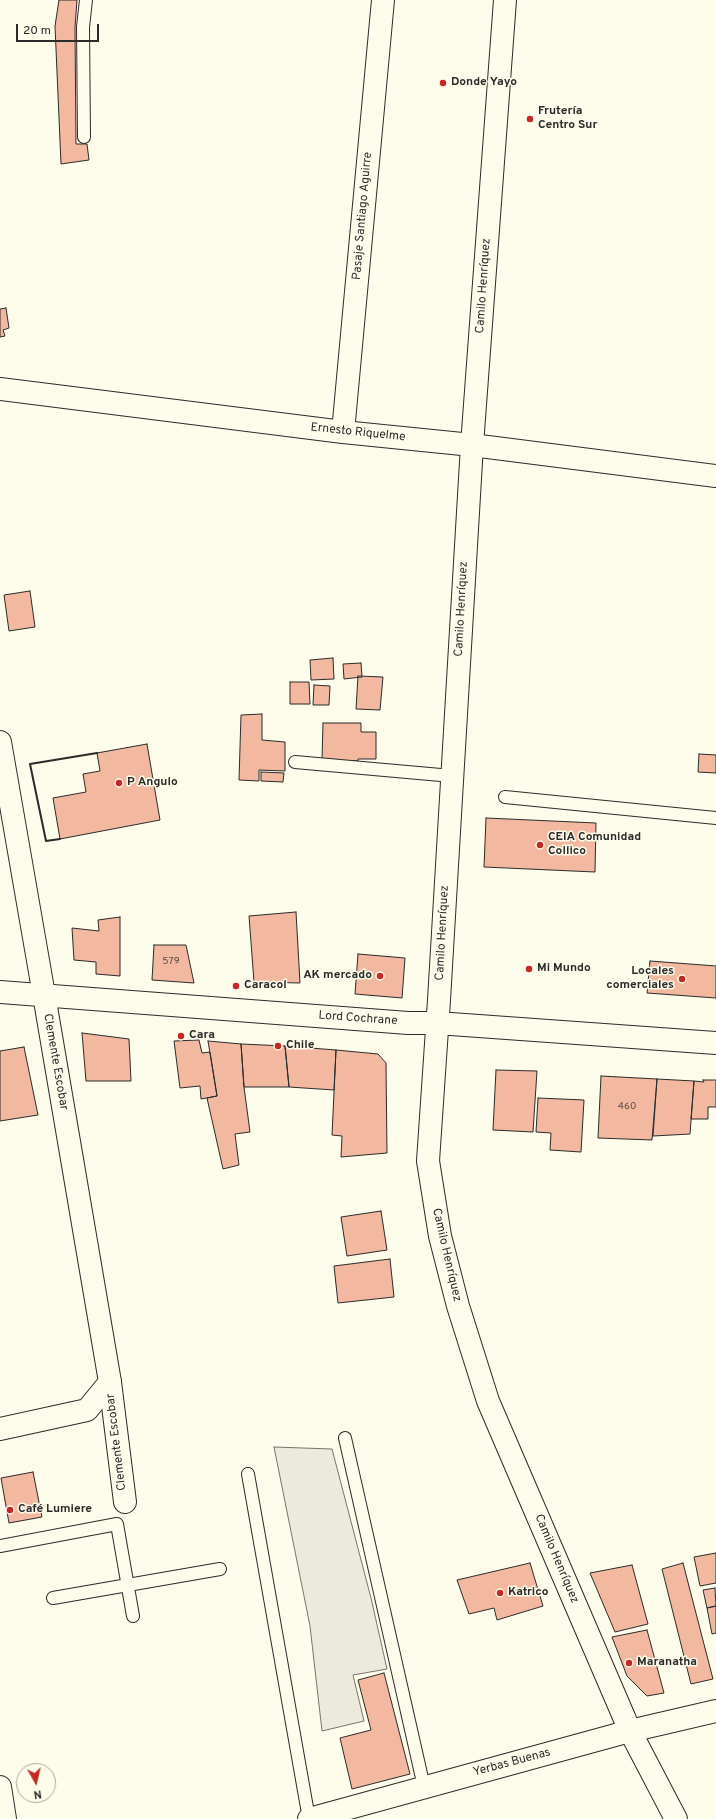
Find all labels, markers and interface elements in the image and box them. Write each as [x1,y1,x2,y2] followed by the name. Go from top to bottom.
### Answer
[18,16,101,42] scale bar
[23,23,51,39] text: 20 m
[451,76,517,90] place label: Donde Yayo
[438,78,448,88] marker: Donde Yayo
[538,105,597,133] place label: Frutería Centro Sur
[525,114,535,124] marker: Frutería Centro Sur
[350,151,376,281] street label: Pasaje Santiago Aguirre
[473,238,495,334] street label: Camilo Henríquez
[310,421,406,445] street label: Ernesto Riquelme
[452,561,472,657] street label: Camilo Henríquez
[127,776,178,790] place label: P Angulo
[114,778,124,788] marker: P Angulo
[548,831,641,859] place label: CEIA Comunidad Collico
[535,840,545,850] marker: CEIA Comunidad Collico
[433,885,453,981] street label: Camilo Henríquez
[162,956,180,968] house number: 579
[537,962,591,976] place label: Mi Mundo
[524,964,534,974] marker: Mi Mundo
[606,965,674,993] place label: Locales comerciales
[303,969,372,983] place label: AK mercado
[375,971,385,981] marker: AK mercado
[677,974,687,984] marker: Locales comerciales
[244,979,287,993] place label: Caracol
[231,981,241,991] marker: Caracol
[318,1009,398,1029] street label: Lord Cochrane
[39,1012,71,1112] street label: Clemente Escobar
[189,1029,215,1043] place label: Cara
[176,1031,186,1041] marker: Cara
[286,1039,314,1053] place label: Chile
[273,1041,283,1051] marker: Chile
[618,1101,636,1113] house number: 460
[428,1207,464,1303] street label: Camilo Henríquez
[104,1392,130,1492] street label: Clemente Escobar
[18,1503,92,1517] place label: Café Lumiere
[5,1505,15,1515] marker: Café Lumiere
[531,1512,581,1606] street label: Camilo Henríquez
[508,1586,549,1600] place label: Katrico
[495,1588,505,1598] marker: Katrico
[637,1656,697,1670] place label: Maranatha
[624,1658,634,1668] marker: Maranatha
[472,1746,552,1780] street label: Yerbas Buenas
[16,1763,56,1803] north arrow
[33,1786,42,1801] text: N

